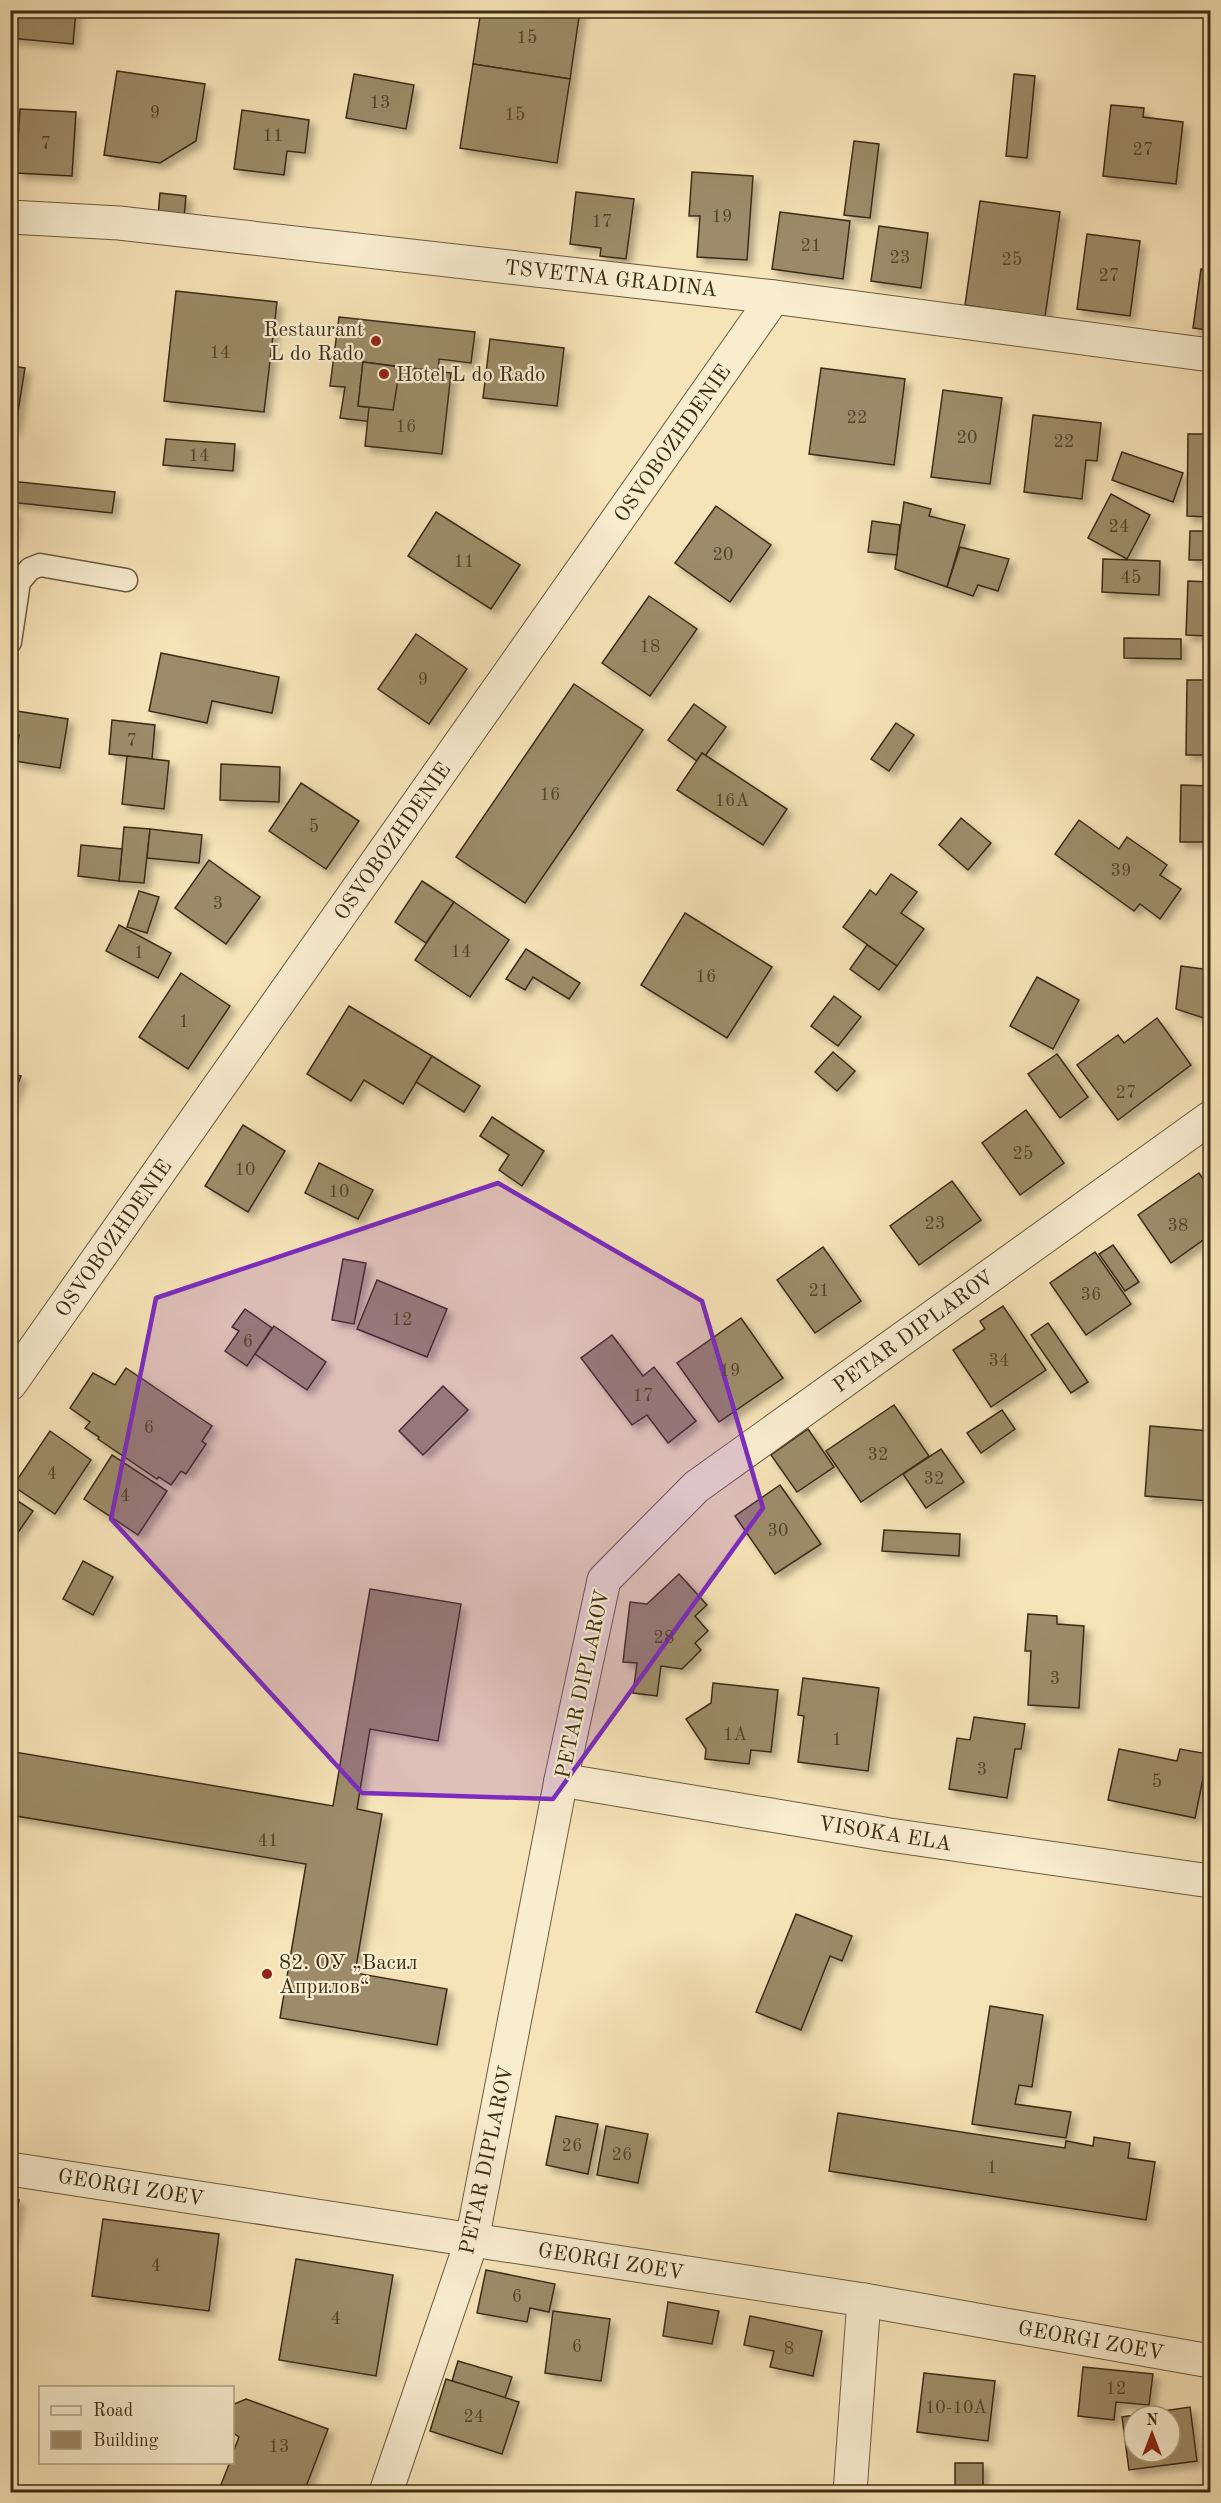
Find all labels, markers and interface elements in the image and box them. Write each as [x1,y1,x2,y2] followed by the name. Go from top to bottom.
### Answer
[517,29,537,47] house number: 15
[370,94,390,112] house number: 13
[150,104,160,122] house number: 9
[505,106,525,124] house number: 15
[263,127,283,145] house number: 11
[41,135,51,153] house number: 7
[1133,141,1153,159] house number: 27
[712,208,732,226] house number: 19
[592,213,612,231] house number: 17
[801,237,821,255] house number: 21
[890,249,910,267] house number: 23
[1002,251,1022,269] house number: 25
[504,258,718,301] street label: TSVETNA GRADINA
[1099,267,1119,285] house number: 27
[264,320,364,365] place label: Restaurant L do Rado
[369,334,383,348] marker: Restaurant L do Rado
[210,344,230,362] house number: 14
[611,361,735,526] street label: OSVOBOZHDENIE
[396,365,546,386] place label: Hotel L do Rado
[377,367,391,381] marker: Hotel L do Rado
[847,409,867,427] house number: 22
[396,418,416,436] house number: 16
[957,429,977,447] house number: 20
[1054,433,1074,451] house number: 22
[189,447,209,465] house number: 14
[1109,518,1129,536] house number: 24
[713,546,733,564] house number: 20
[454,553,474,571] house number: 11
[1121,569,1141,587] house number: 45
[640,638,660,656] house number: 18
[418,671,428,689] house number: 9
[127,732,137,750] house number: 7
[331,759,455,924] street label: OSVOBOZHDENIE
[540,786,560,804] house number: 16
[715,792,750,810] house number: 16А
[309,818,319,836] house number: 5
[1111,862,1131,880] house number: 39
[213,895,223,913] house number: 3
[451,943,471,961] house number: 14
[134,944,144,962] house number: 1
[696,968,716,986] house number: 16
[179,1013,189,1031] house number: 1
[1116,1084,1136,1102] house number: 27
[1013,1145,1033,1163] house number: 25
[52,1156,176,1321] street label: OSVOBOZHDENIE
[235,1161,255,1179] house number: 10
[329,1183,349,1201] house number: 10
[925,1215,945,1233] house number: 23
[1168,1217,1188,1235] house number: 38
[830,1267,998,1397] street label: PETAR DIPLAROV
[809,1282,829,1300] house number: 21
[1081,1286,1101,1304] house number: 36
[392,1311,412,1329] house number: 12
[243,1333,253,1351] house number: 6
[989,1352,1009,1370] house number: 34
[720,1362,740,1380] house number: 19
[633,1387,653,1405] house number: 17
[144,1419,154,1437] house number: 6
[868,1446,888,1464] house number: 32
[47,1465,57,1483] house number: 4
[924,1470,944,1488] house number: 32
[120,1487,130,1505] house number: 4
[768,1522,788,1540] house number: 30
[553,1588,614,1781] street label: PETAR DIPLAROV
[654,1629,674,1647] house number: 28
[1050,1670,1060,1688] house number: 3
[723,1726,747,1744] house number: 1А
[832,1731,842,1749] house number: 1
[977,1761,987,1779] house number: 3
[1152,1773,1162,1791] house number: 5
[817,1814,953,1855] street label: VISOKA ELA
[258,1832,278,1850] house number: 41
[279,1953,418,1998] place label: 82. ОУ „Васил Априлов“
[260,1967,274,1981] marker: 82. ОУ „Васил Априлов“
[457,2064,518,2257] street label: PETAR DIPLAROV
[562,2137,582,2155] house number: 26
[612,2146,632,2164] house number: 26
[987,2159,997,2177] house number: 1
[56,2167,205,2210] street label: GEORGI ZOEV
[536,2241,685,2284] street label: GEORGI ZOEV
[151,2257,161,2275] house number: 4
[512,2288,522,2306] house number: 6
[331,2310,341,2328] house number: 4
[1016,2318,1165,2365] street label: GEORGI ZOEV
[572,2338,582,2356] house number: 6
[784,2340,794,2358] house number: 8
[1106,2380,1126,2398] house number: 12
[39,2386,234,2464] legend
[925,2399,987,2417] house number: 10-10А
[93,2402,133,2420] text: Road
[1122,2404,1182,2464] north arrow
[464,2408,484,2426] house number: 24
[1146,2413,1159,2429] text: N
[93,2432,159,2450] text: Building
[269,2438,289,2456] house number: 13

